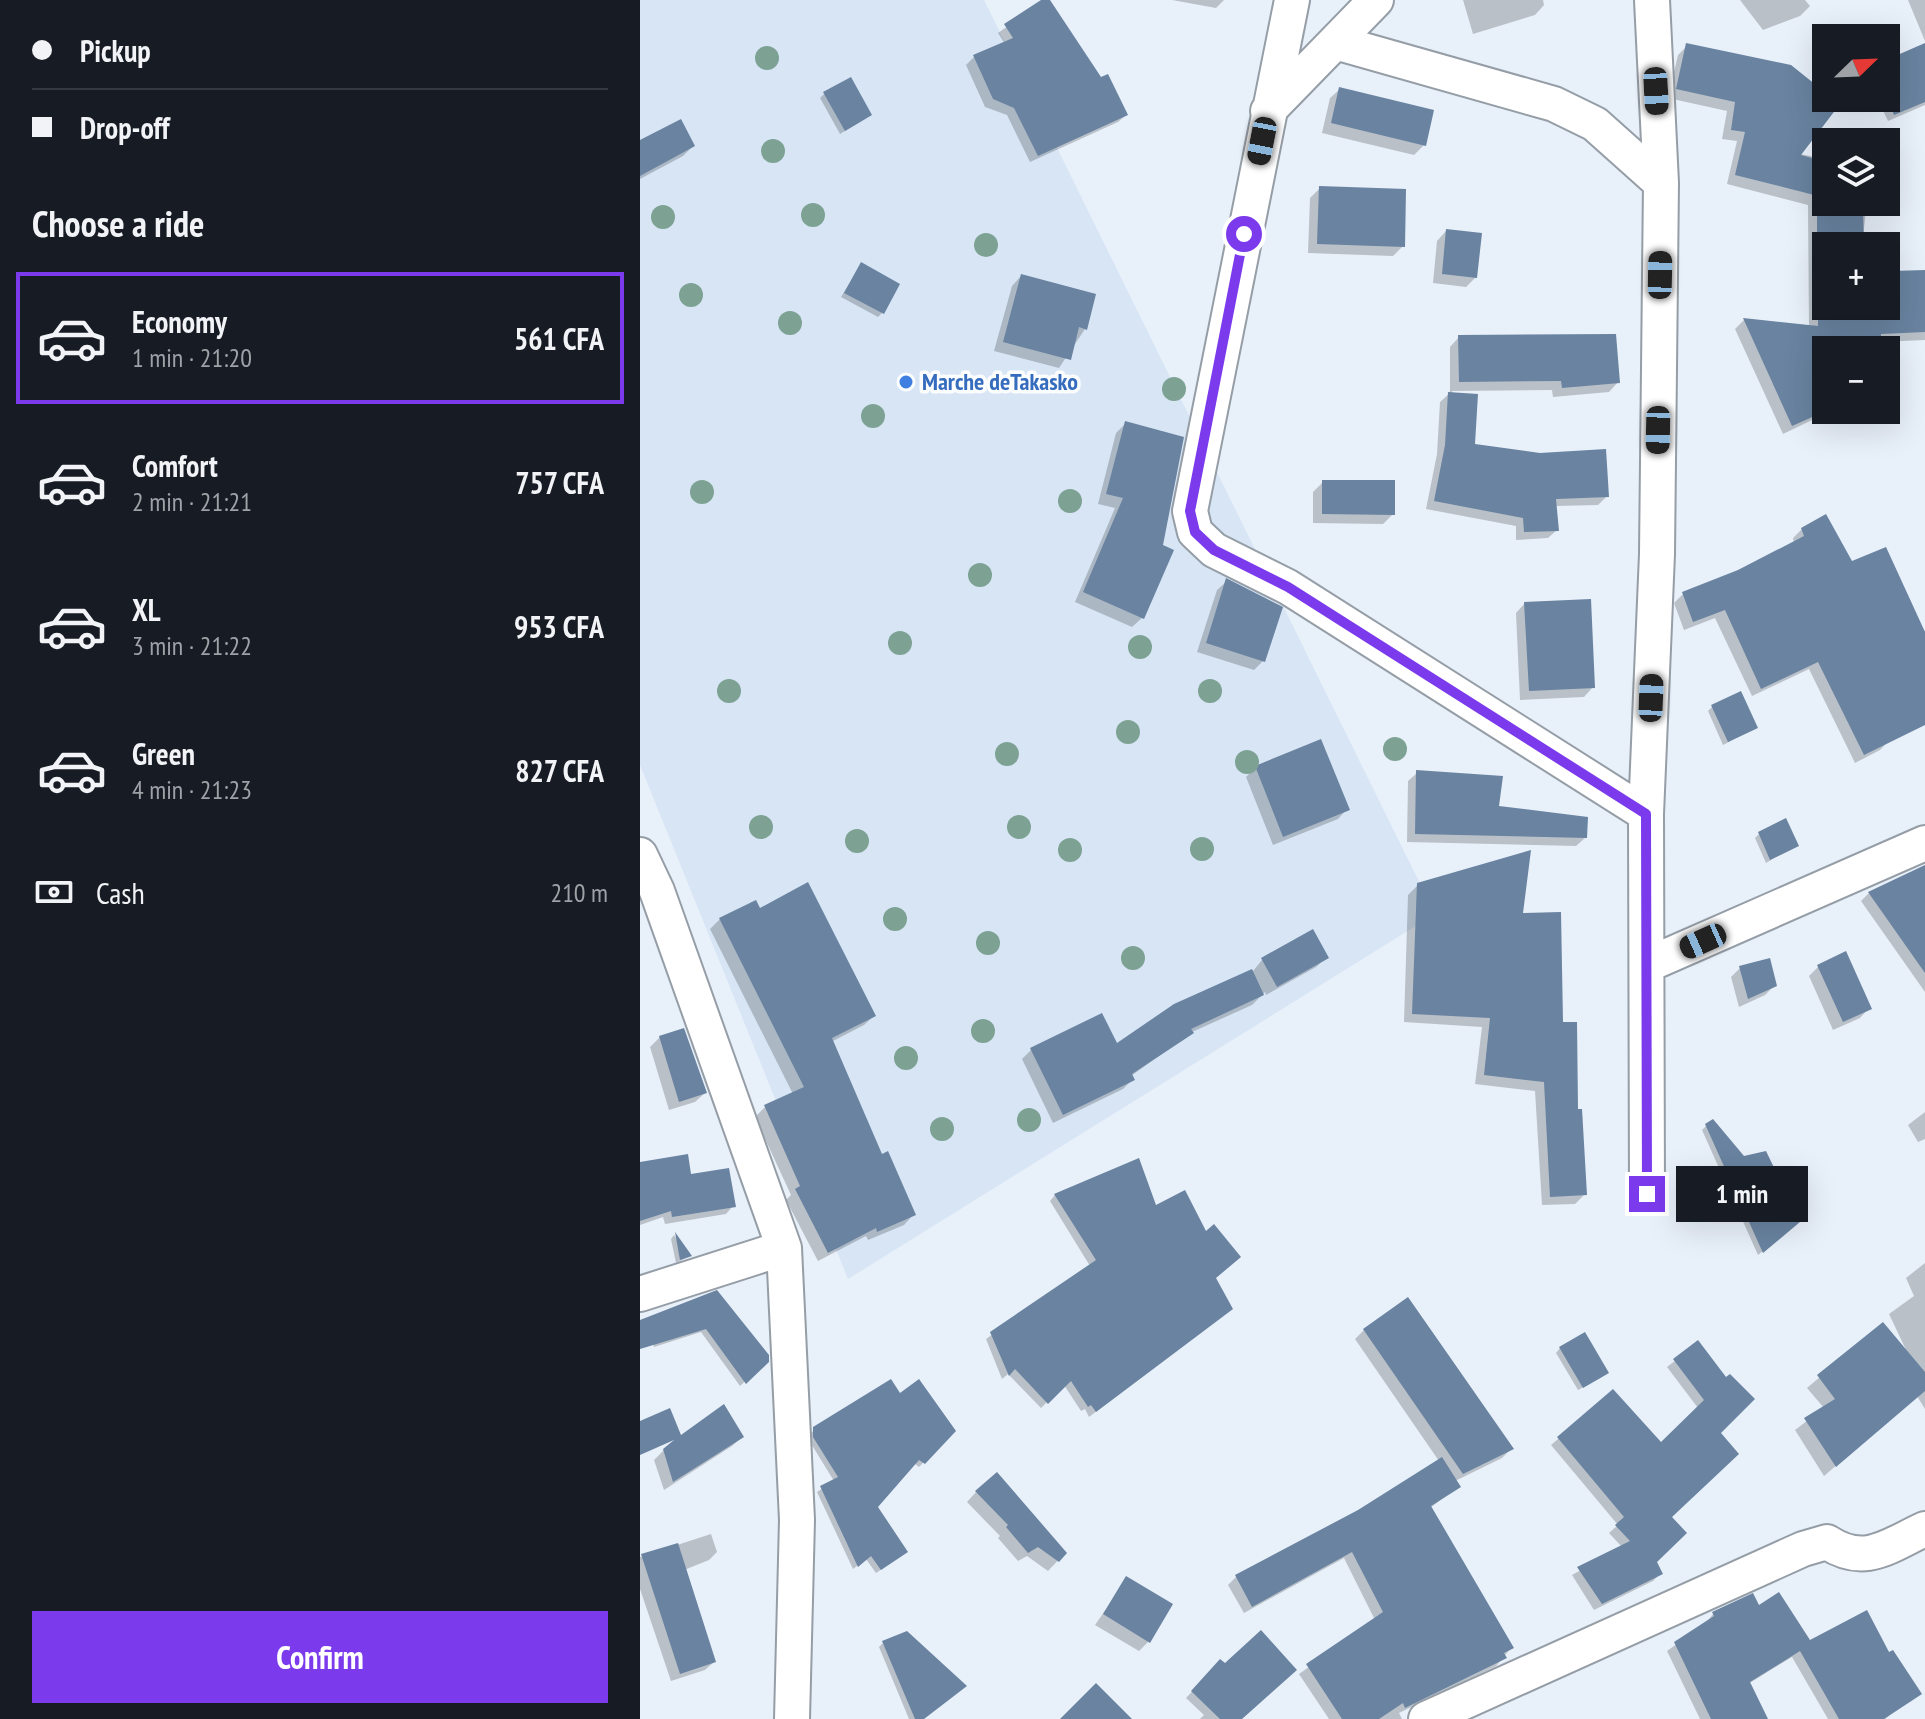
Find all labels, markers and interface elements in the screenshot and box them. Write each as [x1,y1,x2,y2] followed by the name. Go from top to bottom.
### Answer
[1812,24,1900,112] north arrow
[1812,24,1900,424] map controls
[80,31,151,70] text: Pickup
[1643,66,1669,116] car
[80,108,170,147] text: Drop-off
[1246,115,1278,167] car
[1812,128,1900,216] button: layers
[32,200,204,247] text: Choose a ride
[1226,216,1262,252] route start
[1812,232,1900,320] button: +
[1648,251,1672,299] car
[36,302,108,374] icon: car
[132,302,227,341] text: Economy
[514,319,604,358] text: 561 CFA
[1812,336,1900,424] button: −
[132,341,252,374] text: 1 min · 21:20
[922,366,1078,397] place label: Marche deTakasko
[897,373,915,391] marker: Marche deTakasko
[1646,406,1670,454] car
[36,446,108,518] icon: car
[132,446,218,485] text: Comfort
[515,463,604,502] text: 757 CFA
[132,485,252,518] text: 2 min · 21:21
[36,590,108,662] icon: car
[132,590,161,629] text: XL
[514,607,604,646] text: 953 CFA
[132,629,252,662] text: 3 min · 21:22
[1638,674,1664,722] car
[36,734,108,806] icon: car
[132,734,195,773] text: Green
[515,751,604,790] text: 827 CFA
[132,773,252,806] text: 4 min · 21:23
[32,870,76,914] icon: cash
[96,873,145,912] text: Cash
[550,876,608,909] text: 210 m
[1676,920,1730,962] car
[1675,1166,1807,1222] callout: 1 min
[1629,1176,1665,1212] route end
[1716,1177,1768,1210] text: 1 min
[32,1611,608,1703] button: Confirm

